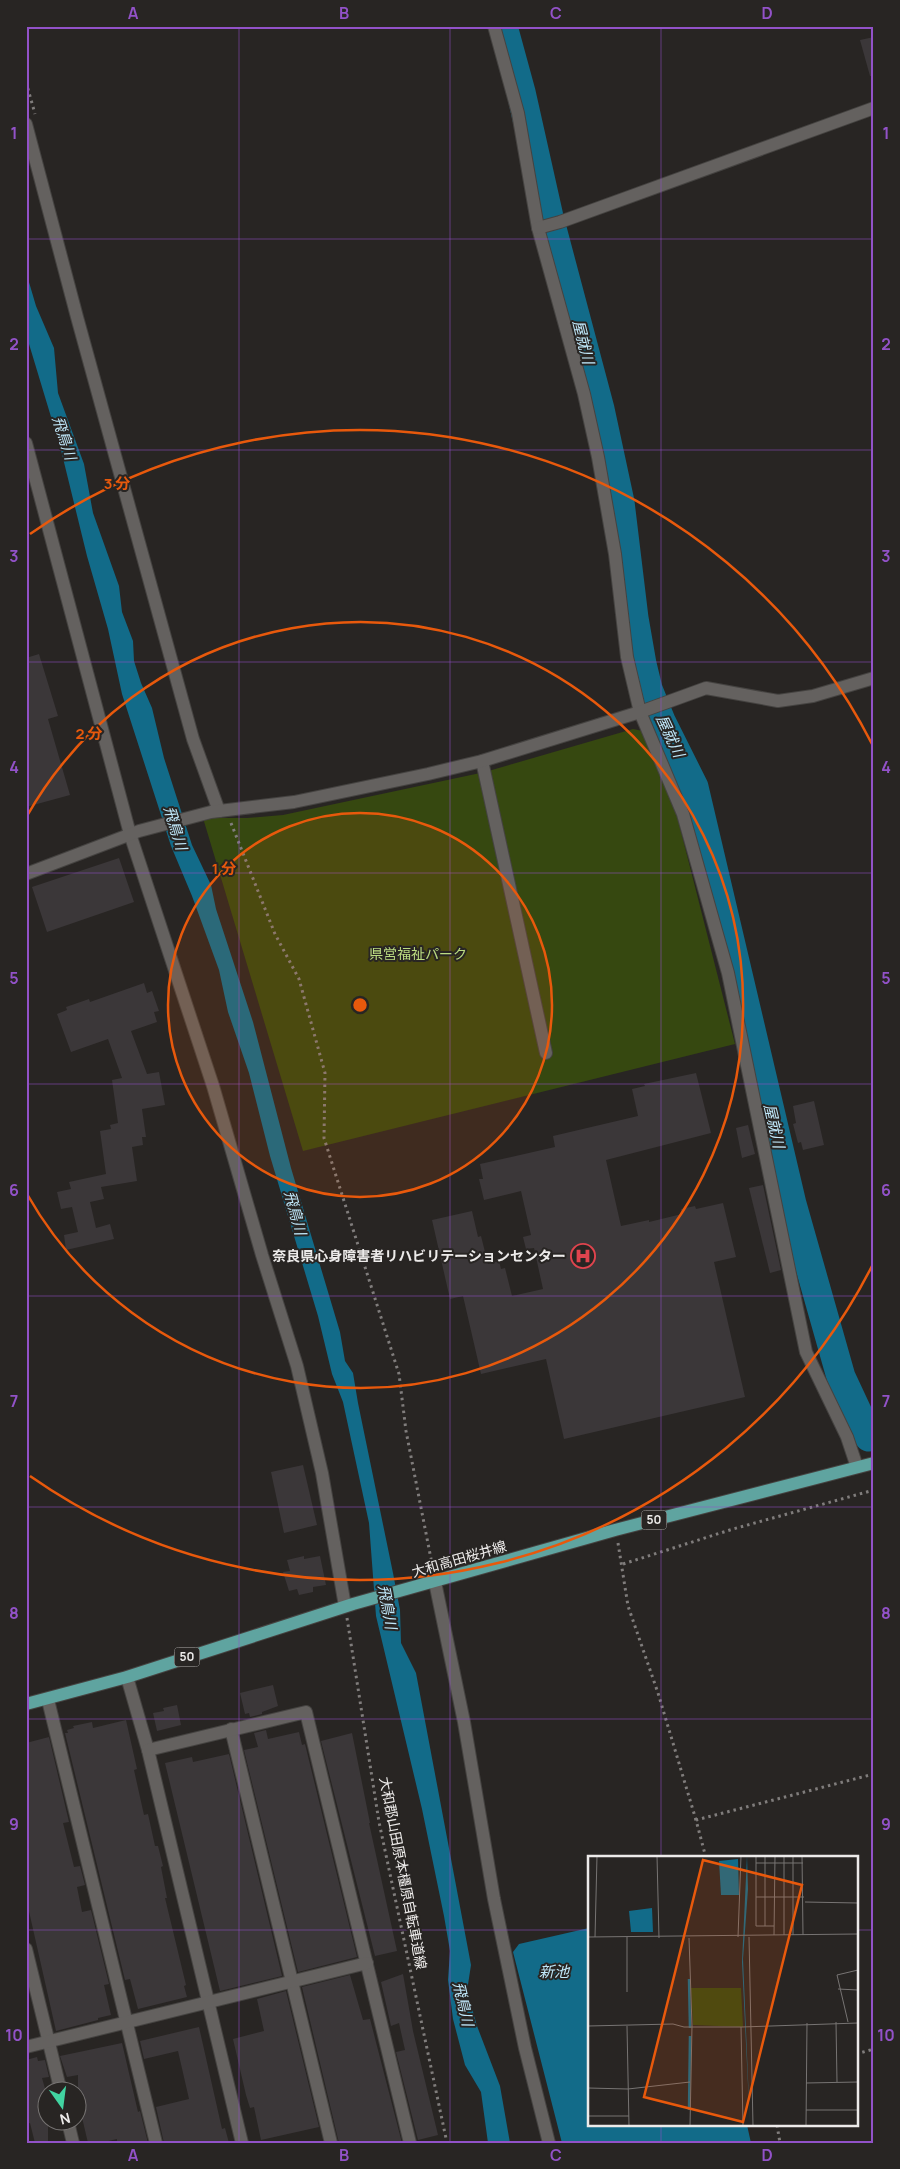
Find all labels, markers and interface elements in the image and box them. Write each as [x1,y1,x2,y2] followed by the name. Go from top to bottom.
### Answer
[128,2,139,24] text: A
[339,2,349,24] text: B
[550,2,562,24] text: C
[761,2,773,24] text: D
[10,122,18,144] text: 1
[882,122,890,144] text: 1
[568,317,600,368] water label: 屋就川
[9,333,19,355] text: 2
[881,333,891,355] text: 2
[48,413,82,464] water label: 飛鳥川
[104,473,130,494] text: 3 分
[9,545,19,567] text: 3
[881,545,891,567] text: 3
[651,711,690,762] water label: 屋就川
[76,723,102,744] text: 2 分
[9,756,19,778] text: 4
[881,756,891,778] text: 4
[159,803,193,854] water label: 飛鳥川
[212,858,236,879] text: 1 分
[369,944,467,963] park label: 県営福祉パーク
[9,967,19,989] text: 5
[881,967,891,989] text: 5
[351,996,369,1014] centre of rings
[759,1102,790,1152] water label: 屋就川
[9,1179,19,1201] text: 6
[881,1179,891,1201] text: 6
[280,1188,312,1239] water label: 飛鳥川
[570,1243,596,1269] hospital icon: 奈良県心身障害者リハビリテーションセンター
[272,1246,566,1265] place label: 奈良県心身障害者リハビリテーションセンター
[10,1390,18,1412] text: 7
[882,1390,890,1412] text: 7
[642,1510,666,1530] road number: 50
[409,1536,509,1581] street label: 大和高田桜井線
[373,1583,402,1633] water label: 飛鳥川
[9,1602,19,1624] text: 8
[881,1602,891,1624] text: 8
[174,1648,200,1666] road number: 50
[375,1775,432,1971] street label: 大和郡山田原本橿原自転車道線
[9,1813,19,1835] text: 9
[881,1813,891,1835] text: 9
[588,1856,858,2126] inset map
[539,1961,571,1982] water label: 新池
[448,1980,479,2030] water label: 飛鳥川
[5,2024,23,2046] text: 10
[877,2024,895,2046] text: 10
[38,2082,88,2132] north arrow
[58,2109,72,2130] text: N
[128,2144,139,2166] text: A
[339,2144,349,2166] text: B
[550,2144,562,2166] text: C
[761,2144,773,2166] text: D

